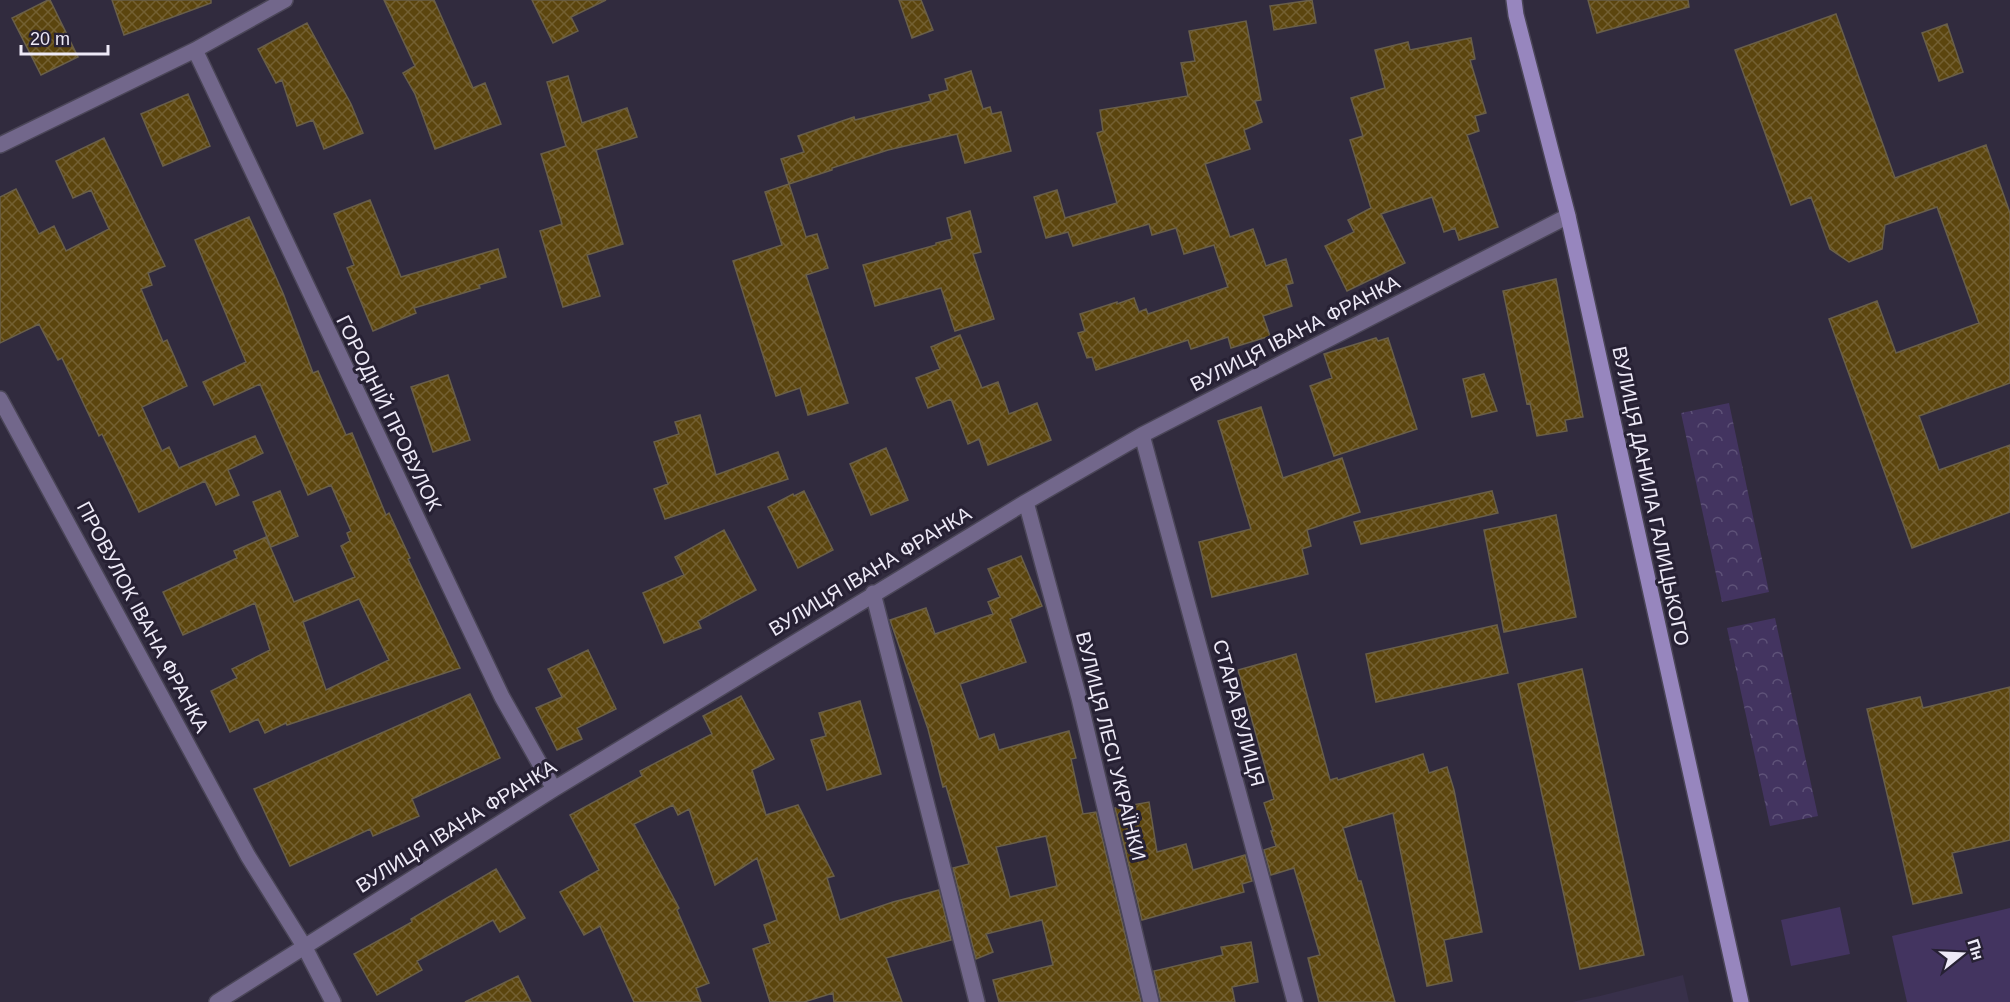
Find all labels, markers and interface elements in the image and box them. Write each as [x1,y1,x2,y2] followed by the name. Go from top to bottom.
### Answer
[21,18,108,56] scale bar
[30,29,70,49] text: 20 m
[1187,270,1404,395] street label: ВУЛИЦЯ ІВАНА ФРАНКА
[332,311,447,515] street label: ГОРОДНІЙ ПРОВУЛОК
[1608,344,1694,648] street label: ВУЛИЦЯ ДАНИЛА ГАЛИЦЬКОГО
[73,498,214,737] street label: ПРОВУЛОК ІВАНА ФРАНКА
[765,502,976,640] street label: ВУЛИЦЯ ІВАНА ФРАНКА
[1072,629,1150,863] street label: ВУЛИЦЯ ЛЕСІ УКРАЇНКИ
[1209,637,1269,789] street label: СТАРА ВУЛИЦЯ
[352,755,561,897] street label: ВУЛИЦЯ ІВАНА ФРАНКА
[1932,924,1992,984] north arrow
[1964,937,1987,962] text: Пн

